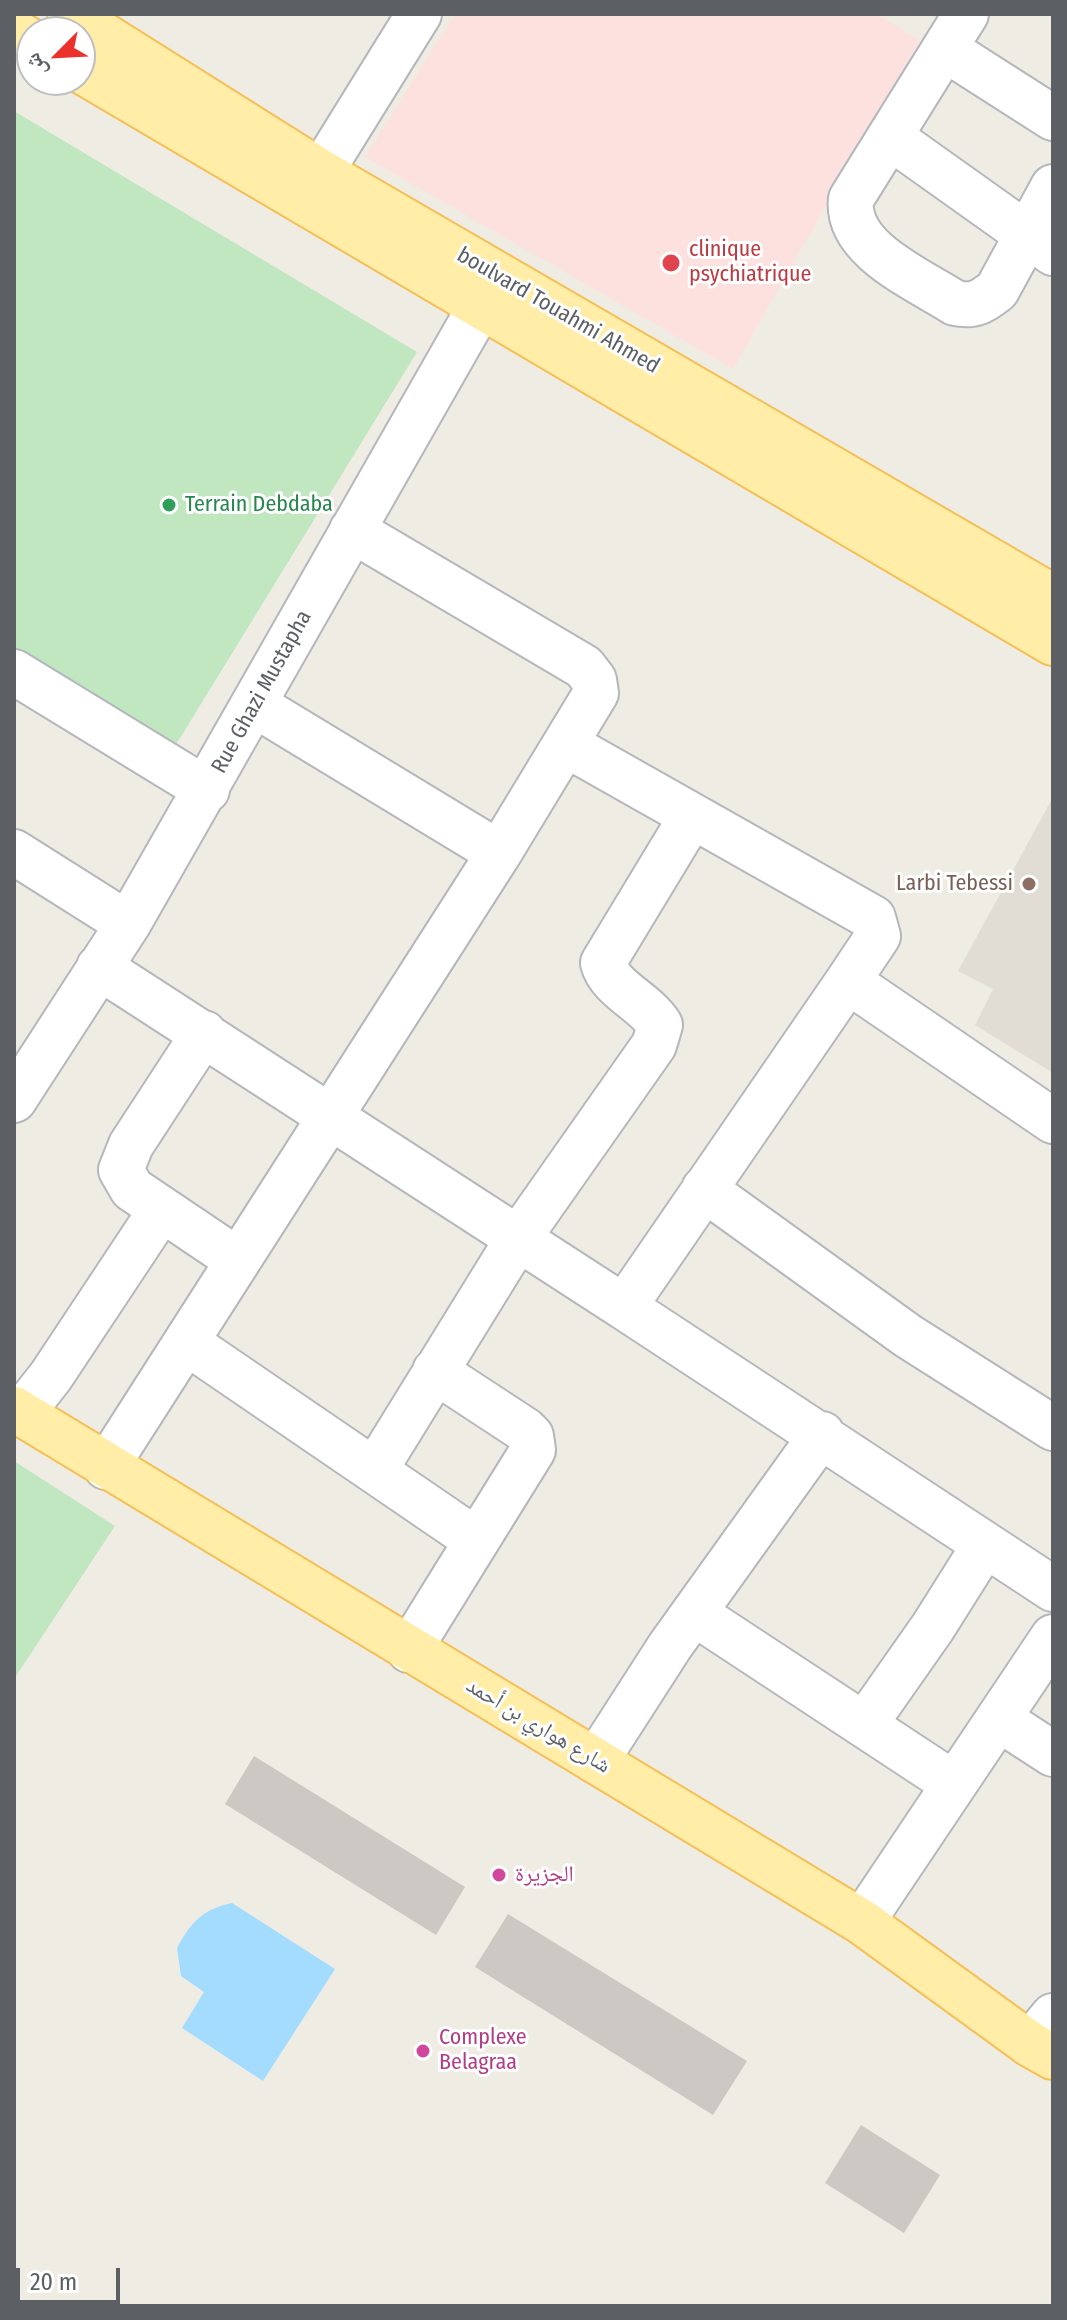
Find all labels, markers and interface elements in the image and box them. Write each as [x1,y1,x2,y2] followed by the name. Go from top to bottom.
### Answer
[16,16,96,96] north arrow
[18,49,53,81] text: ش
[689,237,811,288] place label: clinique psychiatrique
[452,242,664,380] street label: boulvard Touahmi Ahmed
[660,252,682,274] marker: clinique psychiatrique
[185,492,333,518] place label: Terrain Debdaba
[160,496,178,514] marker: Terrain Debdaba
[206,606,318,778] street label: Rue Ghazi Mustapha
[896,871,1013,897] place label: Larbi Tebessi
[1020,875,1038,893] marker: Larbi Tebessi
[461,1673,615,1779] street label: شارع هواري بن أحمد
[515,1862,574,1888] place label: الجزيرة
[490,1866,508,1884] marker: الجزيرة
[439,2025,527,2076] place label: Complexe Belagraa
[414,2042,432,2060] marker: Complexe Belagraa
[20,2252,124,2302] scale bar
[30,2268,77,2296] text: 20 m

